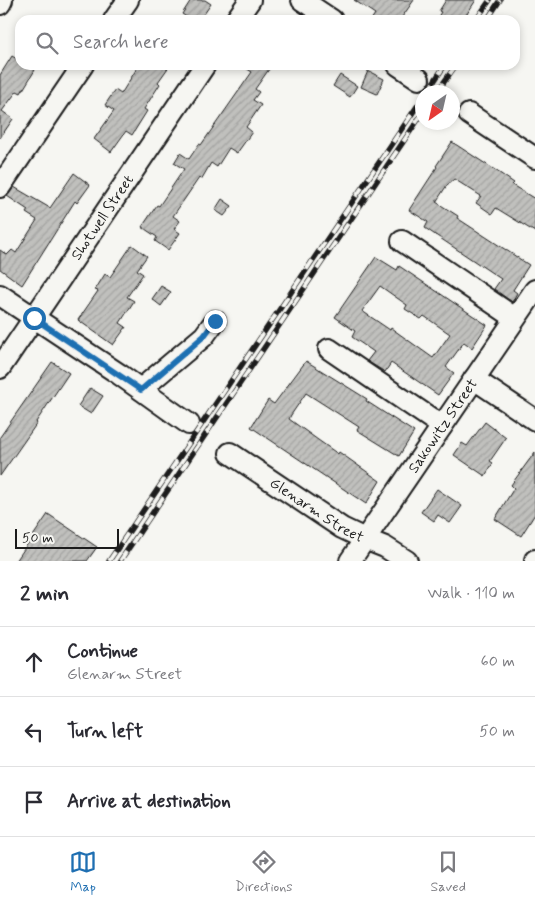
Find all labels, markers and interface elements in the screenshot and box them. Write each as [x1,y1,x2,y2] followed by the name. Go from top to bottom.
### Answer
[15,15,520,70] search box
[33,29,61,57] icon: search
[73,30,169,55] text: Search here
[415,85,460,130] north arrow
[67,171,139,264] street label: Shotwell Street
[23,307,46,330] route start
[204,310,227,333] route end
[404,375,483,477] street label: Sakowitz Street
[265,473,367,548] street label: Glenarm Street
[15,526,119,549] scale bar
[22,529,53,547] text: 50 m
[20,580,69,608] text: 2 min
[427,583,515,604] text: Walk · 110 m
[67,639,138,664] text: Continue
[20,648,48,676] icon: ahead
[481,651,515,672] text: 60 m
[67,664,182,685] text: Glenarm Street
[20,718,48,746] icon: left
[67,719,143,744] text: Turn left
[479,721,515,742] text: 50 m
[20,788,48,816] icon: arrive
[67,789,231,814] text: Arrive at destination
[69,848,97,896] tab: Map
[235,848,293,896] tab: Directions
[431,848,466,896] tab: Saved

